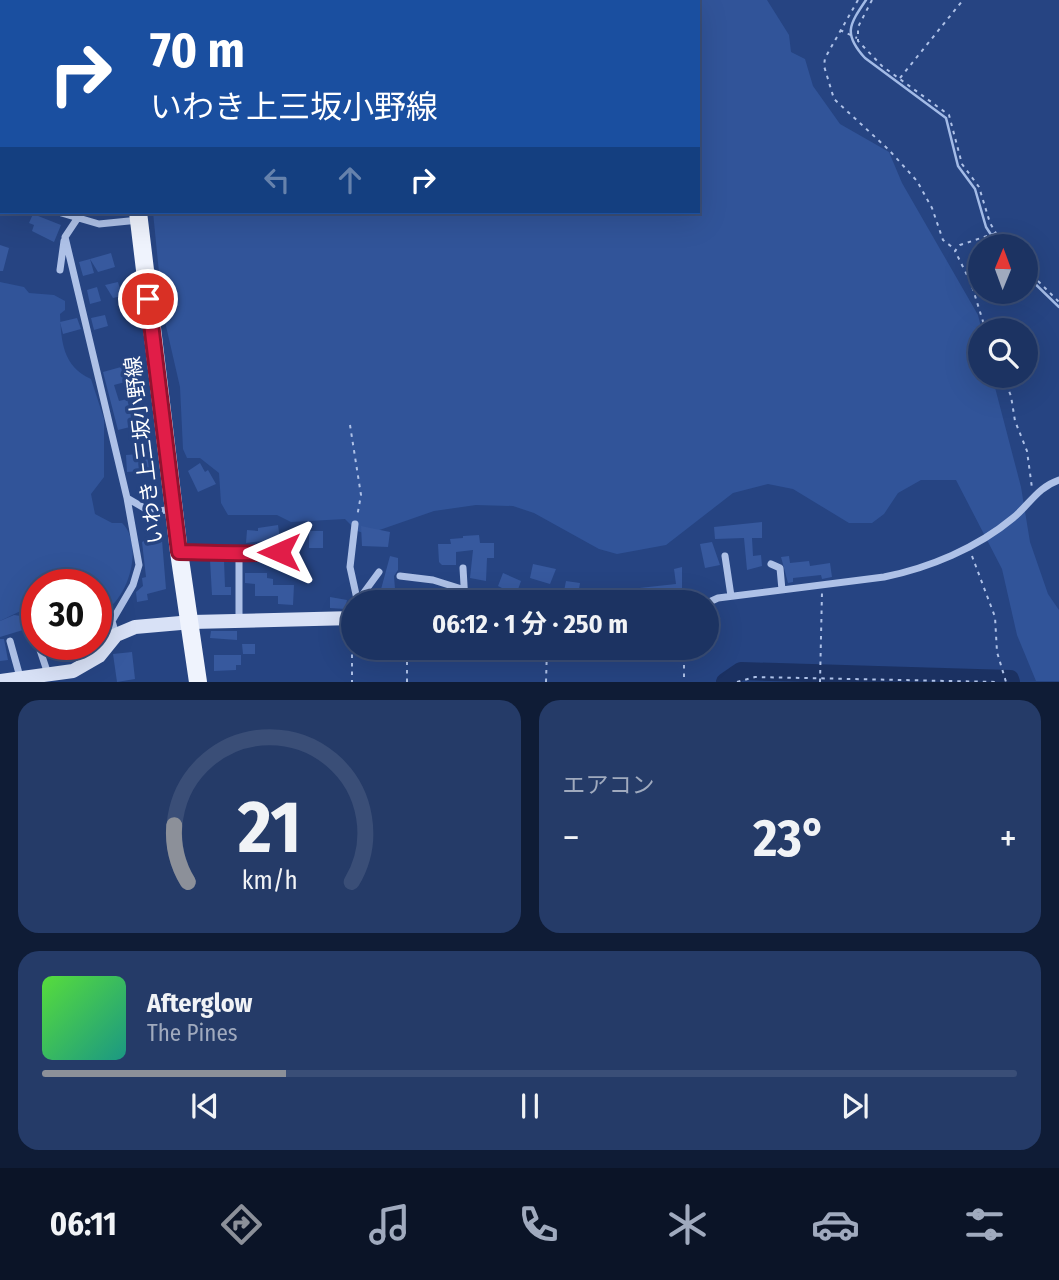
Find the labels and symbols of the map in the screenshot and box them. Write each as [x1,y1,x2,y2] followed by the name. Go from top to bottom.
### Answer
[968,234,1038,304] north arrow
[118,269,178,329] pin
[120,355,168,545] street label: いわき上三坂小野線
[242,515,316,589] position arrow
[21,569,112,660] speed limit sign: 30

